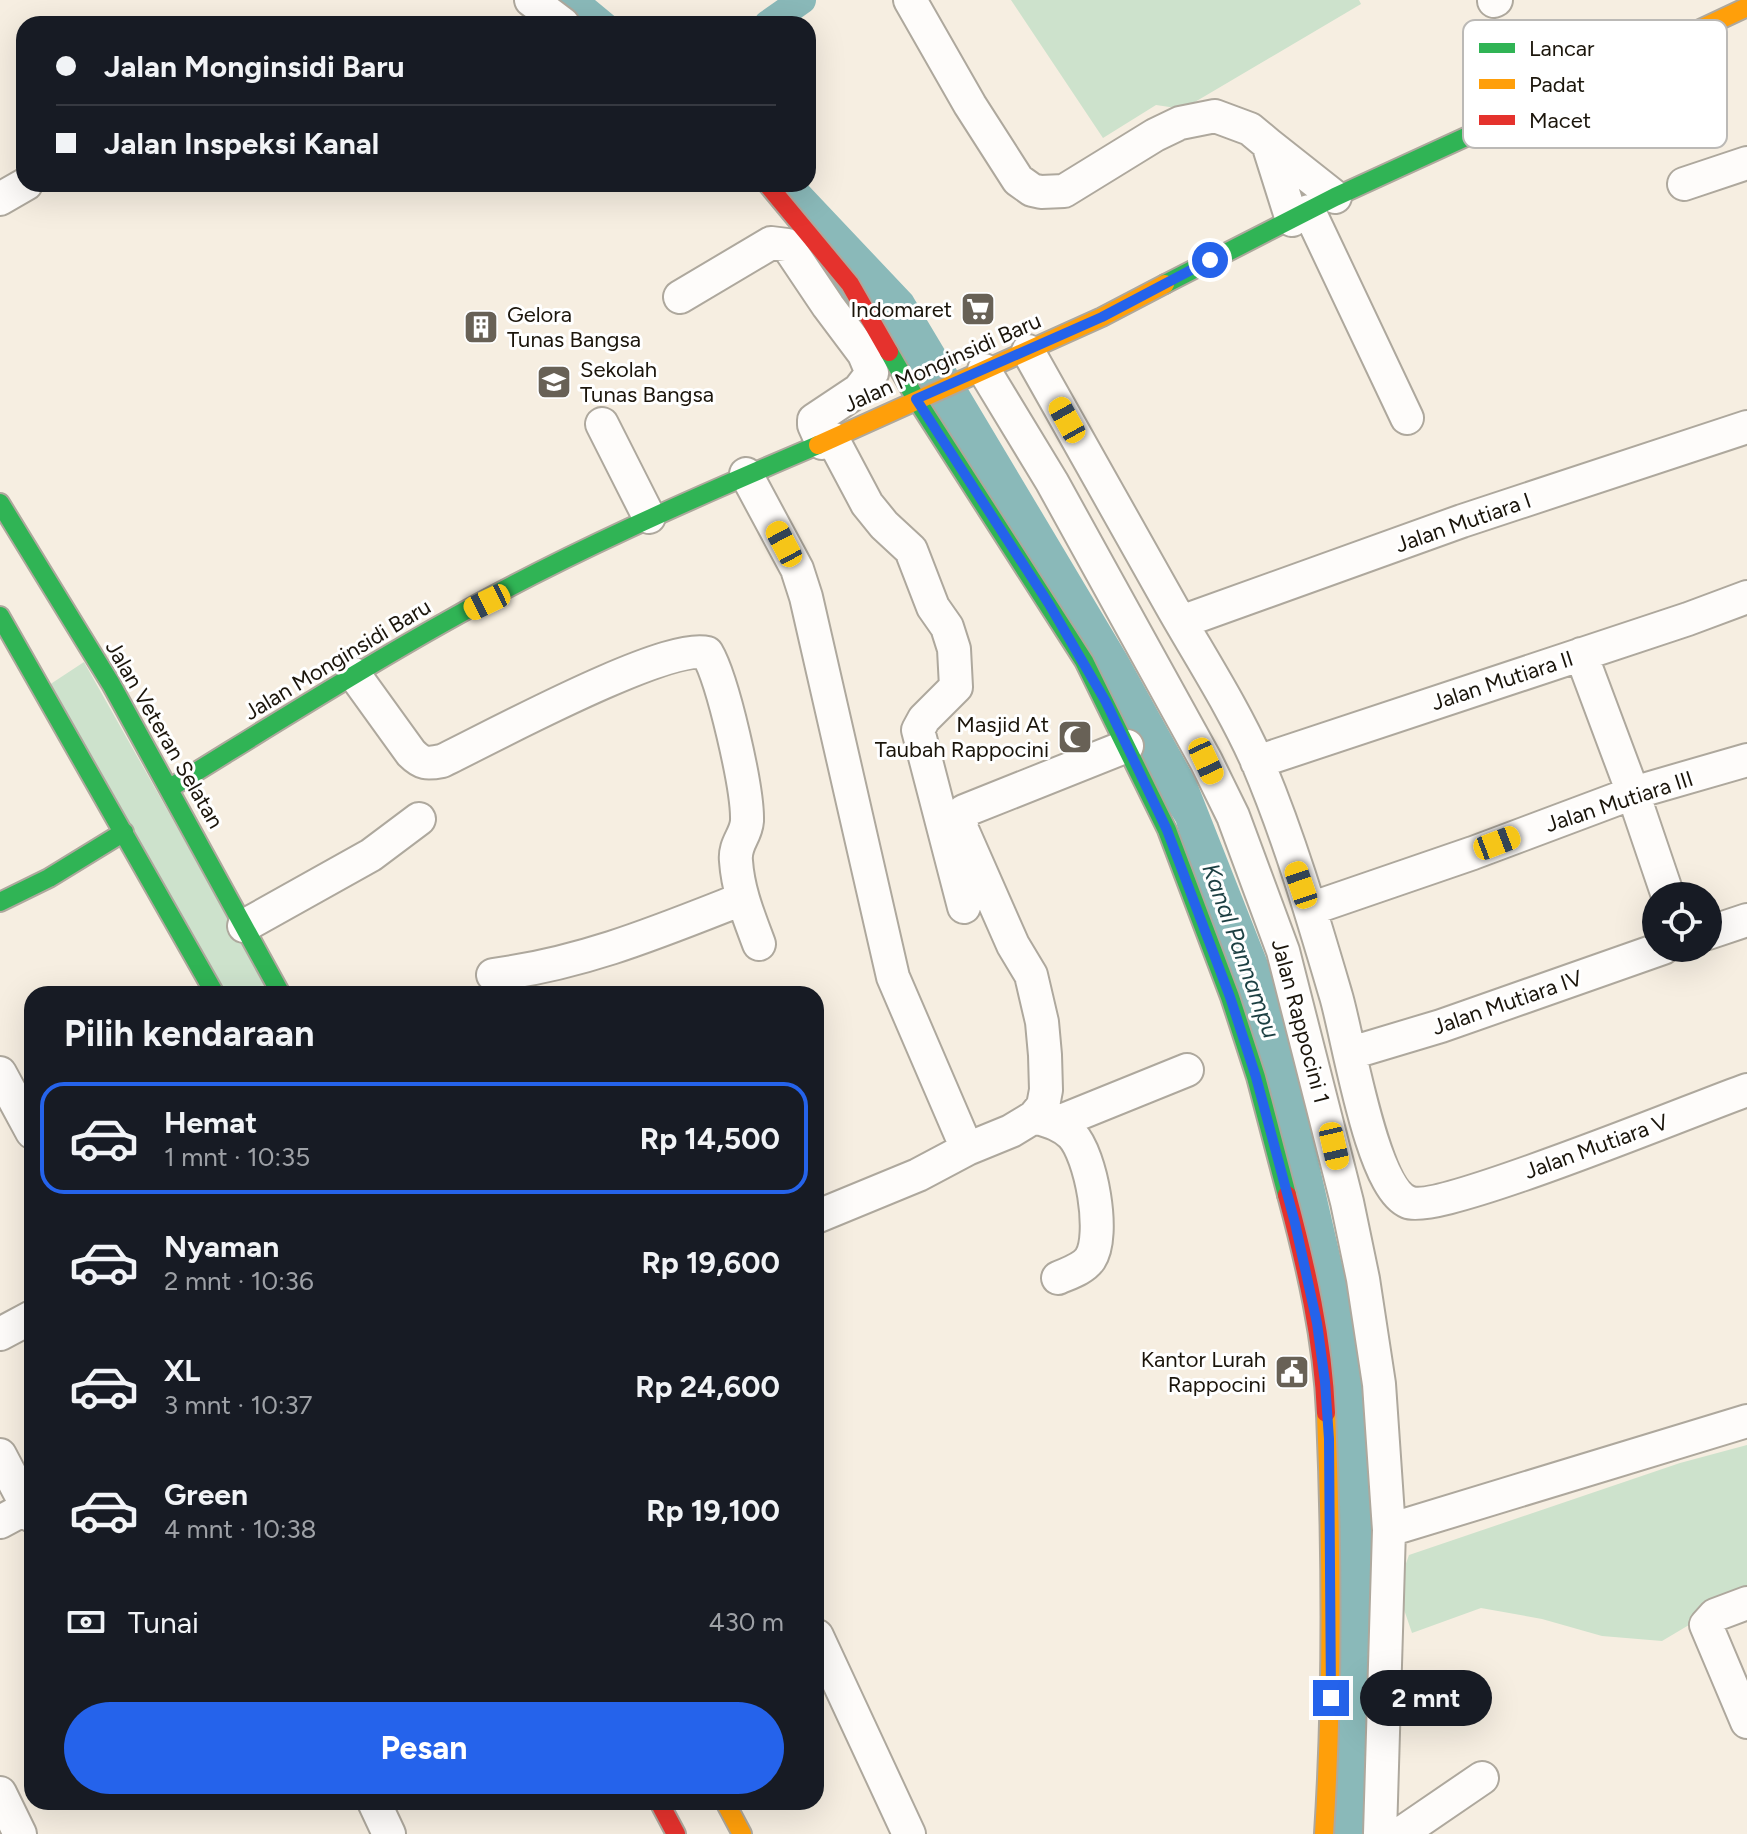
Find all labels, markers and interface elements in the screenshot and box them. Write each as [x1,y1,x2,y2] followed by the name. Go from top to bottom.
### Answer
[1463,20,1727,148] legend
[1529,35,1595,62] text: Lancar
[104,48,405,85] text: Jalan Monginsidi Baru
[1529,71,1585,98] text: Padat
[1529,107,1591,134] text: Macet
[104,125,379,162] text: Jalan Inspeksi Kanal
[1192,242,1228,278] route start
[959,290,997,328] supermarket icon: Indomaret
[850,296,952,323] place label: Indomaret
[507,301,641,353] place label: Gelora Tunas Bangsa
[839,307,1045,418] street label: Jalan Monginsidi Baru
[462,308,500,346] building icon: Gelora Tunas Bangsa
[580,356,714,408] place label: Sekolah Tunas Bangsa
[535,363,573,401] school or university icon: Sekolah Tunas Bangsa
[1045,393,1089,447] car
[1392,487,1535,558] street label: Jalan Mutiara I
[762,517,806,571] car
[460,581,514,623] car
[239,593,436,726] street label: Jalan Monginsidi Baru
[100,635,229,833] street label: Jalan Veteran Selatan
[1428,645,1577,716] street label: Jalan Mutiara II
[875,711,1049,763] place label: Masjid At Taubah Rappocini
[1056,718,1094,756] mosque icon: Masjid At Taubah Rappocini
[1185,734,1227,788] car
[1542,765,1696,838] street label: Jalan Mutiara III
[1470,823,1524,863] car
[1282,858,1320,912] car
[1196,859,1287,1042] water label: Kanal Pannampu
[1642,882,1722,962] map controls
[1642,882,1722,962] button: locate
[1266,936,1335,1106] street label: Jalan Rappocini 1
[1428,964,1587,1041] street label: Jalan Mutiara IV
[64,1012,314,1055] text: Pilih kendaraan
[68,1102,140,1174] icon: car
[164,1104,257,1141] text: Hemat
[1521,1108,1673,1185] street label: Jalan Mutiara V
[640,1120,780,1157] text: Rp 14,500
[1317,1120,1351,1172] car
[164,1141,310,1173] text: 1 mnt · 10:35
[68,1226,140,1298] icon: car
[164,1228,279,1265] text: Nyaman
[641,1244,780,1281] text: Rp 19,600
[164,1265,314,1297] text: 2 mnt · 10:36
[1141,1346,1266,1398] place label: Kantor Lurah Rappocini
[68,1350,140,1422] icon: car
[164,1352,200,1389] text: XL
[1273,1353,1311,1391] public building icon: Kantor Lurah Rappocini
[635,1368,780,1405] text: Rp 24,600
[164,1389,313,1421] text: 3 mnt · 10:37
[68,1474,140,1546] icon: car
[164,1476,248,1513] text: Green
[646,1492,780,1529] text: Rp 19,100
[164,1513,317,1545] text: 4 mnt · 10:38
[64,1600,108,1644] icon: cash
[128,1604,199,1641] text: Tunai
[708,1606,784,1638] text: 430 m
[1359,1670,1491,1726] callout: 2 mnt
[1313,1680,1349,1716] route end
[1391,1682,1461,1714] text: 2 mnt
[64,1702,784,1794] button: Pesan

